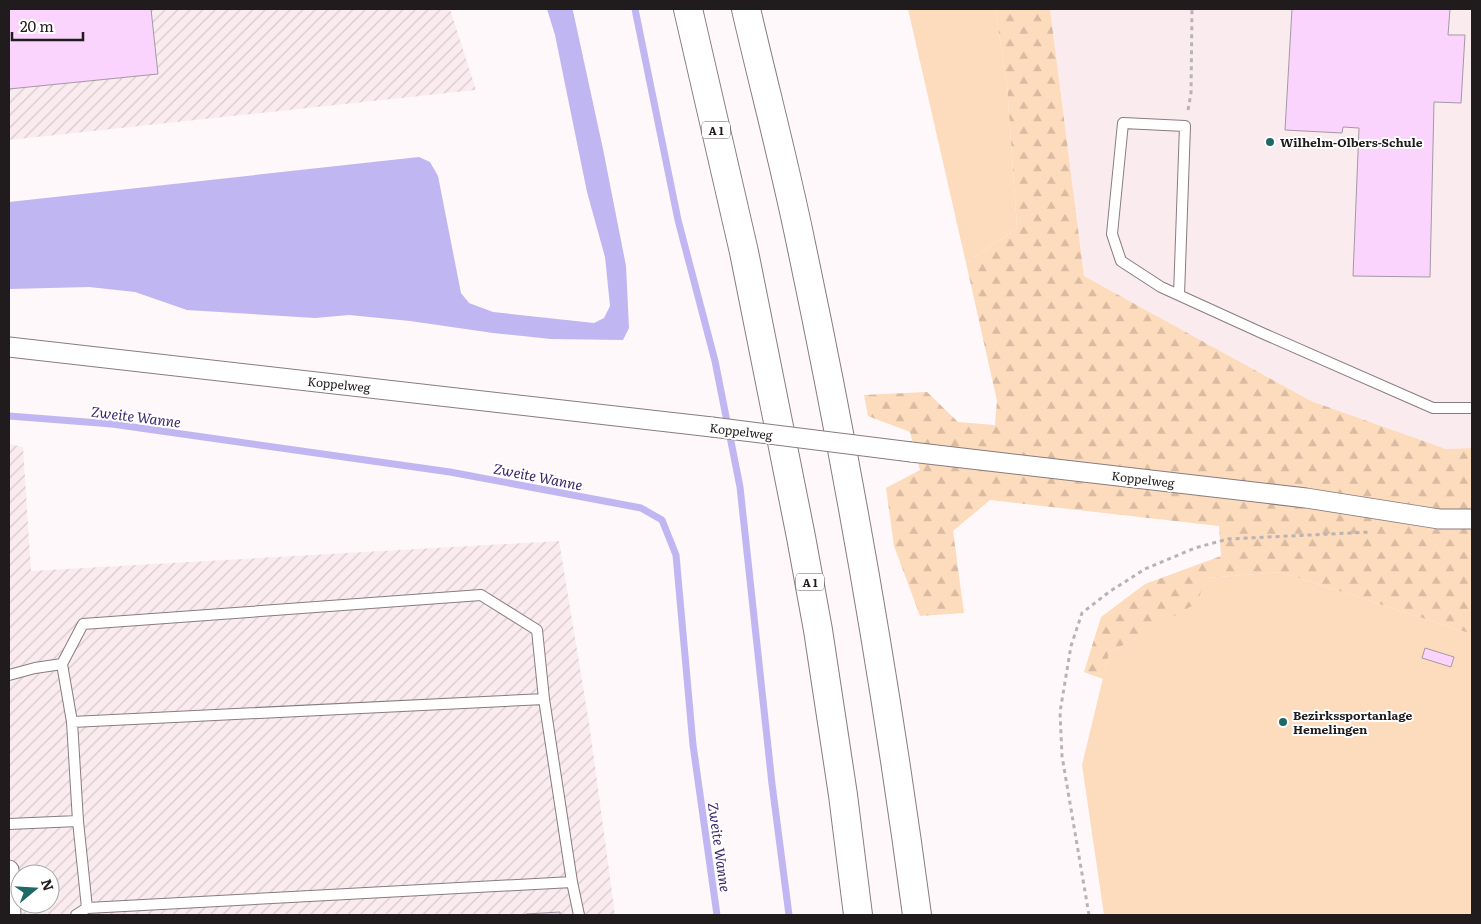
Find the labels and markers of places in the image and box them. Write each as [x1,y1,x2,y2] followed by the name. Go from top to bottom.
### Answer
[1280,133,1423,151] place label: Wilhelm-Olbers-Schule
[1264,136,1276,148] marker: Wilhelm-Olbers-Schule
[1293,706,1412,738] place label: Bezirkssportanlage Hemelingen
[1277,716,1289,728] marker: Bezirkssportanlage Hemelingen

